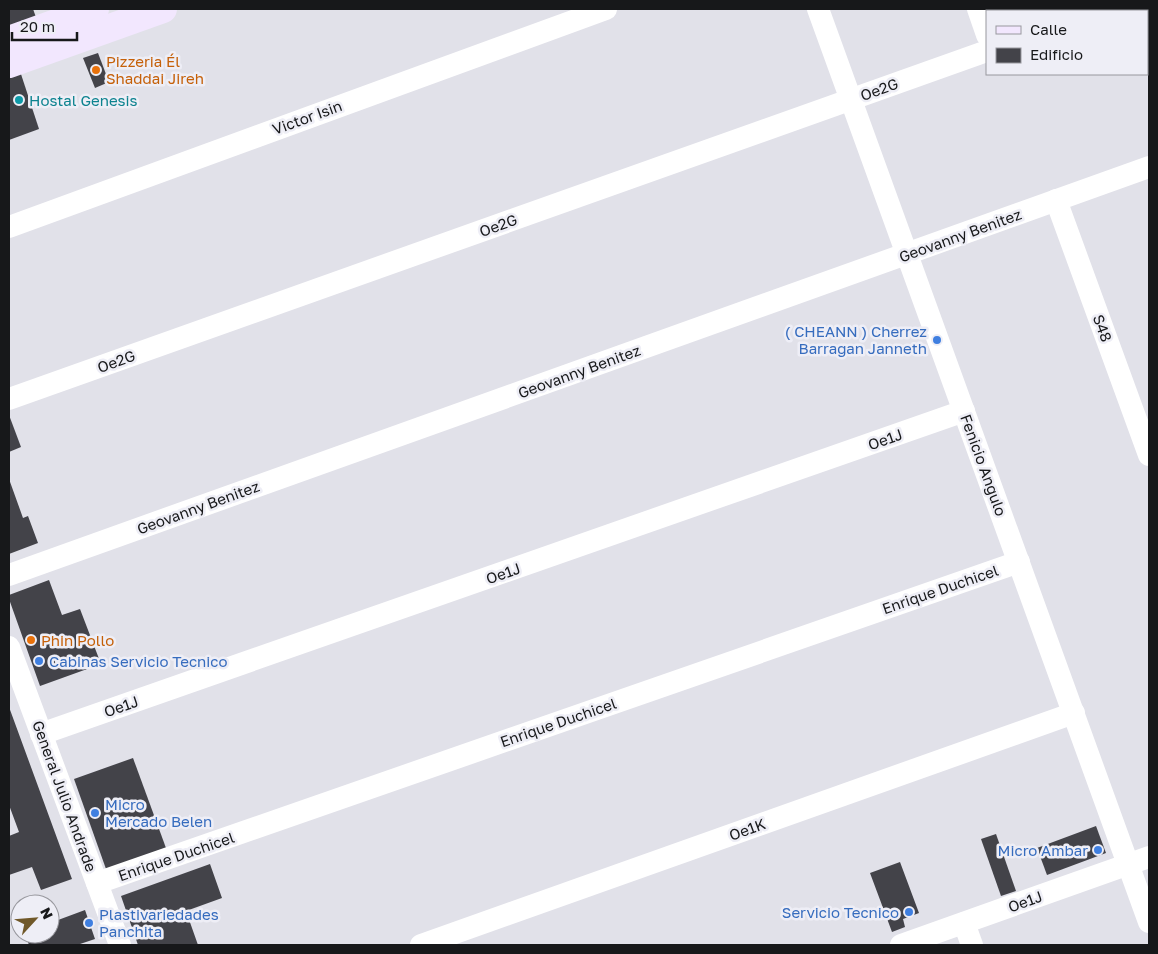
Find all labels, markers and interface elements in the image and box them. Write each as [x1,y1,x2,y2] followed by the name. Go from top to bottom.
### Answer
[12,10,78,42] scale bar
[986,10,1148,75] legend
[20,17,55,35] text: 20 m
[1030,20,1067,38] text: Calle
[1030,45,1083,63] text: Edificio
[106,52,204,87] place label: Pizzeria Él Shaddai Jireh
[90,64,102,76] marker: Pizzeria Él Shaddai Jireh
[858,74,900,104] street label: Oe2G
[29,91,138,109] place label: Hostal Genesis
[13,94,25,106] marker: Hostal Genesis
[270,96,344,138] street label: Victor Isin
[896,204,1024,266] street label: Geovanny Benitez
[477,210,519,240] street label: Oe2G
[1090,312,1116,344] street label: S48
[785,322,927,357] place label: ( CHEANN ) Cherrez Barragan Janneth
[931,334,943,346] marker: ( CHEANN ) Cherrez Barragan Janneth
[515,340,643,402] street label: Geovanny Benitez
[95,346,137,376] street label: Oe2G
[957,412,1011,518] street label: Fenicio Angulo
[865,425,905,453] street label: Oe1J
[134,476,262,538] street label: Geovanny Benitez
[483,559,523,587] street label: Oe1J
[880,561,1001,617] street label: Enrique Duchicel
[41,631,114,649] place label: Phin Pollo
[25,634,37,646] marker: Phin Pollo
[49,652,228,670] place label: Cabinas Servicio Tecnico
[33,655,45,667] marker: Cabinas Servicio Tecnico
[101,692,141,720] street label: Oe1J
[498,694,619,750] street label: Enrique Duchicel
[29,718,101,874] street label: General Julio Andrade
[105,795,212,830] place label: Micro Mercado Belen
[89,807,101,819] marker: Micro Mercado Belen
[726,814,768,844] street label: Oe1K
[116,828,237,884] street label: Enrique Duchicel
[998,841,1088,859] place label: Micro Ambar
[1092,844,1104,856] marker: Micro Ambar
[1005,886,1045,916] street label: Oe1J
[10,894,60,944] north arrow
[782,903,899,921] place label: Servicio Tecnico
[37,905,57,922] text: N
[99,905,219,940] place label: Plastivariedades Panchita
[903,906,915,918] marker: Servicio Tecnico
[83,917,95,929] marker: Plastivariedades Panchita

